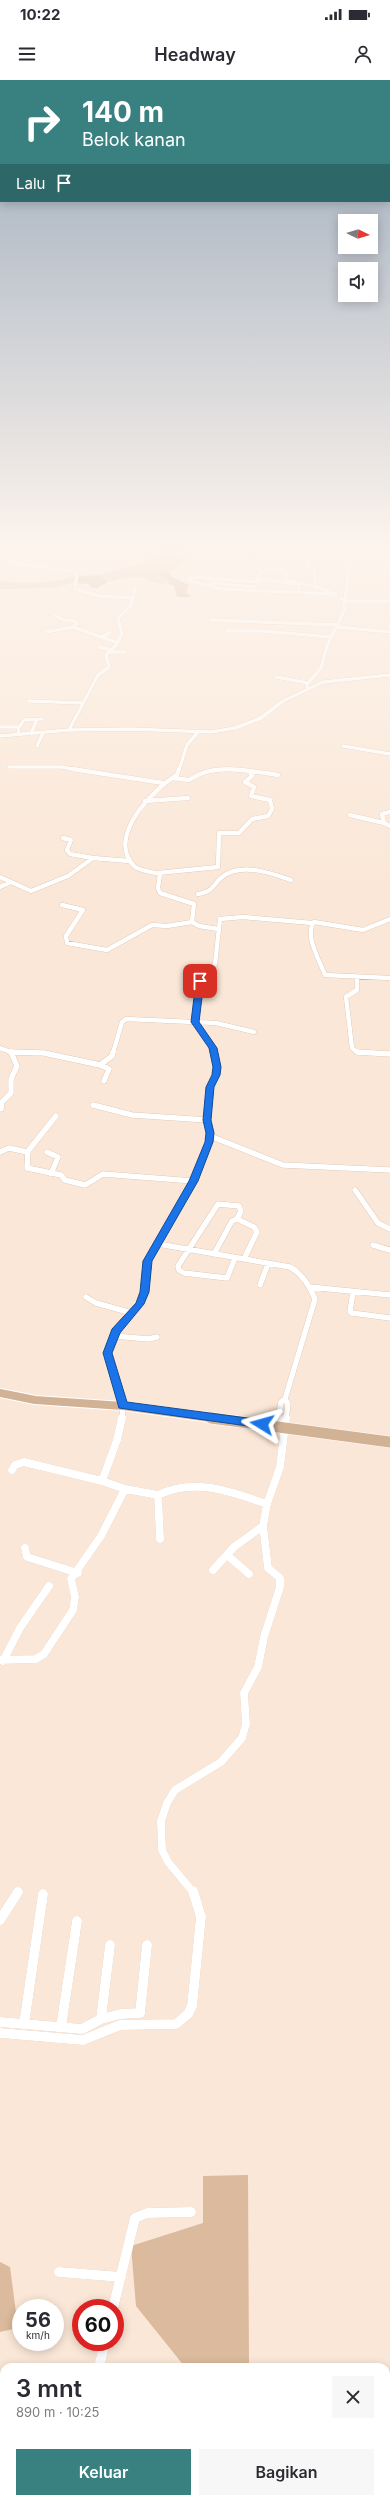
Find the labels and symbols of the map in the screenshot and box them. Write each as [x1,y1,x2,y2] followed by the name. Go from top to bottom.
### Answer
[338,214,378,254] north arrow
[183,964,217,998] pin
[241,1403,283,1445] position arrow
[72,2299,124,2351] speed limit sign: 60

